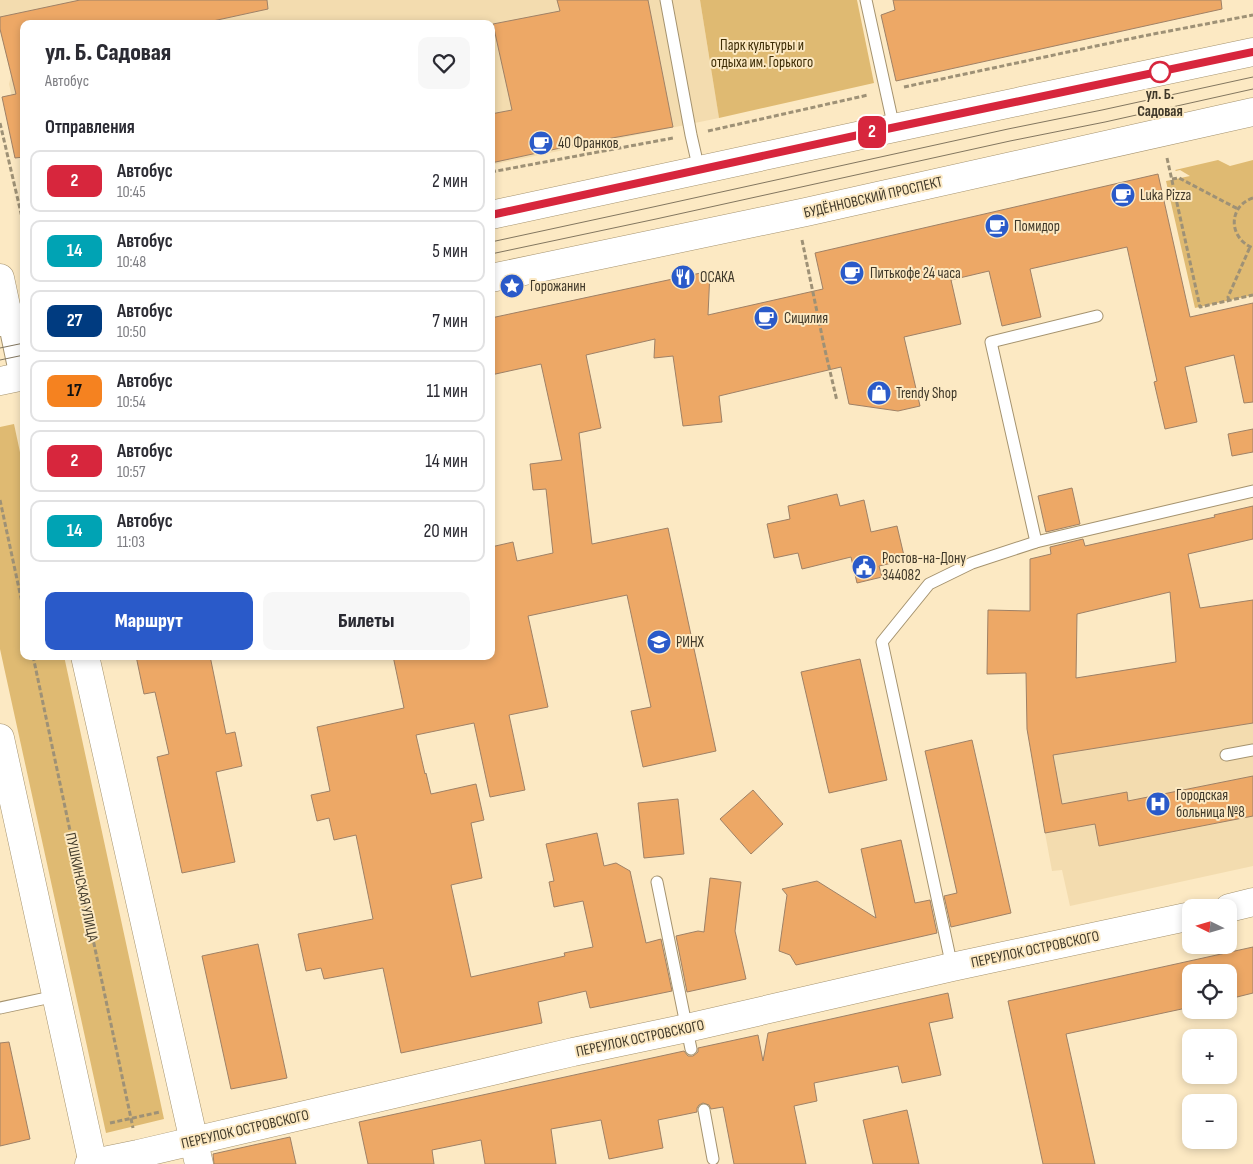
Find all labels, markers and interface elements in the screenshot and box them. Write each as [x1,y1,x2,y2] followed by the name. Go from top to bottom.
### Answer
[711,36,813,72] park label: Парк культуры и отдыха им. Горького
[418,37,470,89] button: heart
[45,38,171,67] text: ул. Б. Садовая
[1149,61,1171,83] marker: ул. Б. Садовая
[45,72,89,91] text: Автобус
[1137,85,1183,121] place label: ул. Б. Садовая
[45,116,135,139] text: Отправления
[856,116,888,148] line badge: 2
[868,121,876,142] text: 2
[528,130,554,156] cafe icon: 40 Франков
[558,134,619,153] place label: 40 Франков
[117,160,173,183] text: Автобус
[71,170,78,191] text: 2
[432,170,468,193] text: 2 мин
[802,172,944,223] street label: БУДЁННОВСКИЙ ПРОСПЕКТ
[1110,182,1136,208] cafe icon: Luka Pizza
[117,183,146,202] text: 10:45
[1140,186,1192,205] place label: Luka Pizza
[984,213,1010,239] cafe icon: Помидор
[1014,217,1060,236] place label: Помидор
[117,230,173,253] text: Автобус
[67,240,82,261] text: 14
[432,240,468,263] text: 5 мин
[117,253,146,272] text: 10:48
[839,260,865,286] cafe icon: Питькофе 24 часа
[670,264,696,290] restaurant icon: ОСАКА
[870,264,961,283] place label: Питькофе 24 часа
[700,268,735,287] place label: ОСАКА
[499,273,525,299] place icon: Горожанин
[530,277,586,296] place label: Горожанин
[117,300,173,323] text: Автобус
[753,305,779,331] cafe icon: Сицилия
[784,309,828,328] place label: Сицилия
[67,310,82,331] text: 27
[432,310,468,333] text: 7 мин
[117,323,146,342] text: 10:50
[117,370,173,393] text: Автобус
[67,380,82,401] text: 17
[427,380,468,403] text: 11 мин
[866,380,892,406] shop icon: Trendy Shop
[896,384,957,403] place label: Trendy Shop
[117,393,146,412] text: 10:54
[117,440,173,463] text: Автобус
[71,450,78,471] text: 2
[425,450,468,473] text: 14 мин
[117,463,145,482] text: 10:57
[117,510,173,533] text: Автобус
[67,520,82,541] text: 14
[424,520,468,543] text: 20 мин
[117,533,145,552] text: 11:03
[882,549,966,585] place label: Ростов-на-Дону 344082
[851,554,877,580] public building icon: Ростов-на-Дону 344082
[45,592,253,650] button: Маршрут
[263,592,470,650] button: Билеты
[646,629,672,655] school or university icon: РИНХ
[676,633,705,652] place label: РИНХ
[1176,786,1245,822] place label: Городская больница №8
[1145,791,1171,817] hospital icon: Городская больница №8
[61,831,102,944] street label: ПУШКИНСКАЯ УЛИЦА
[1182,899,1238,954] north arrow
[1182,899,1237,1149] map controls
[969,927,1101,972] street label: ПЕРЕУЛОК ОСТРОВСКОГО
[1182,964,1237,1019] button: locate
[574,1016,706,1061] street label: ПЕРЕУЛОК ОСТРОВСКОГО
[1182,1029,1237,1084] button: +
[1182,1094,1237,1149] button: −
[179,1106,311,1153] street label: ПЕРЕУЛОК ОСТРОВСКОГО

